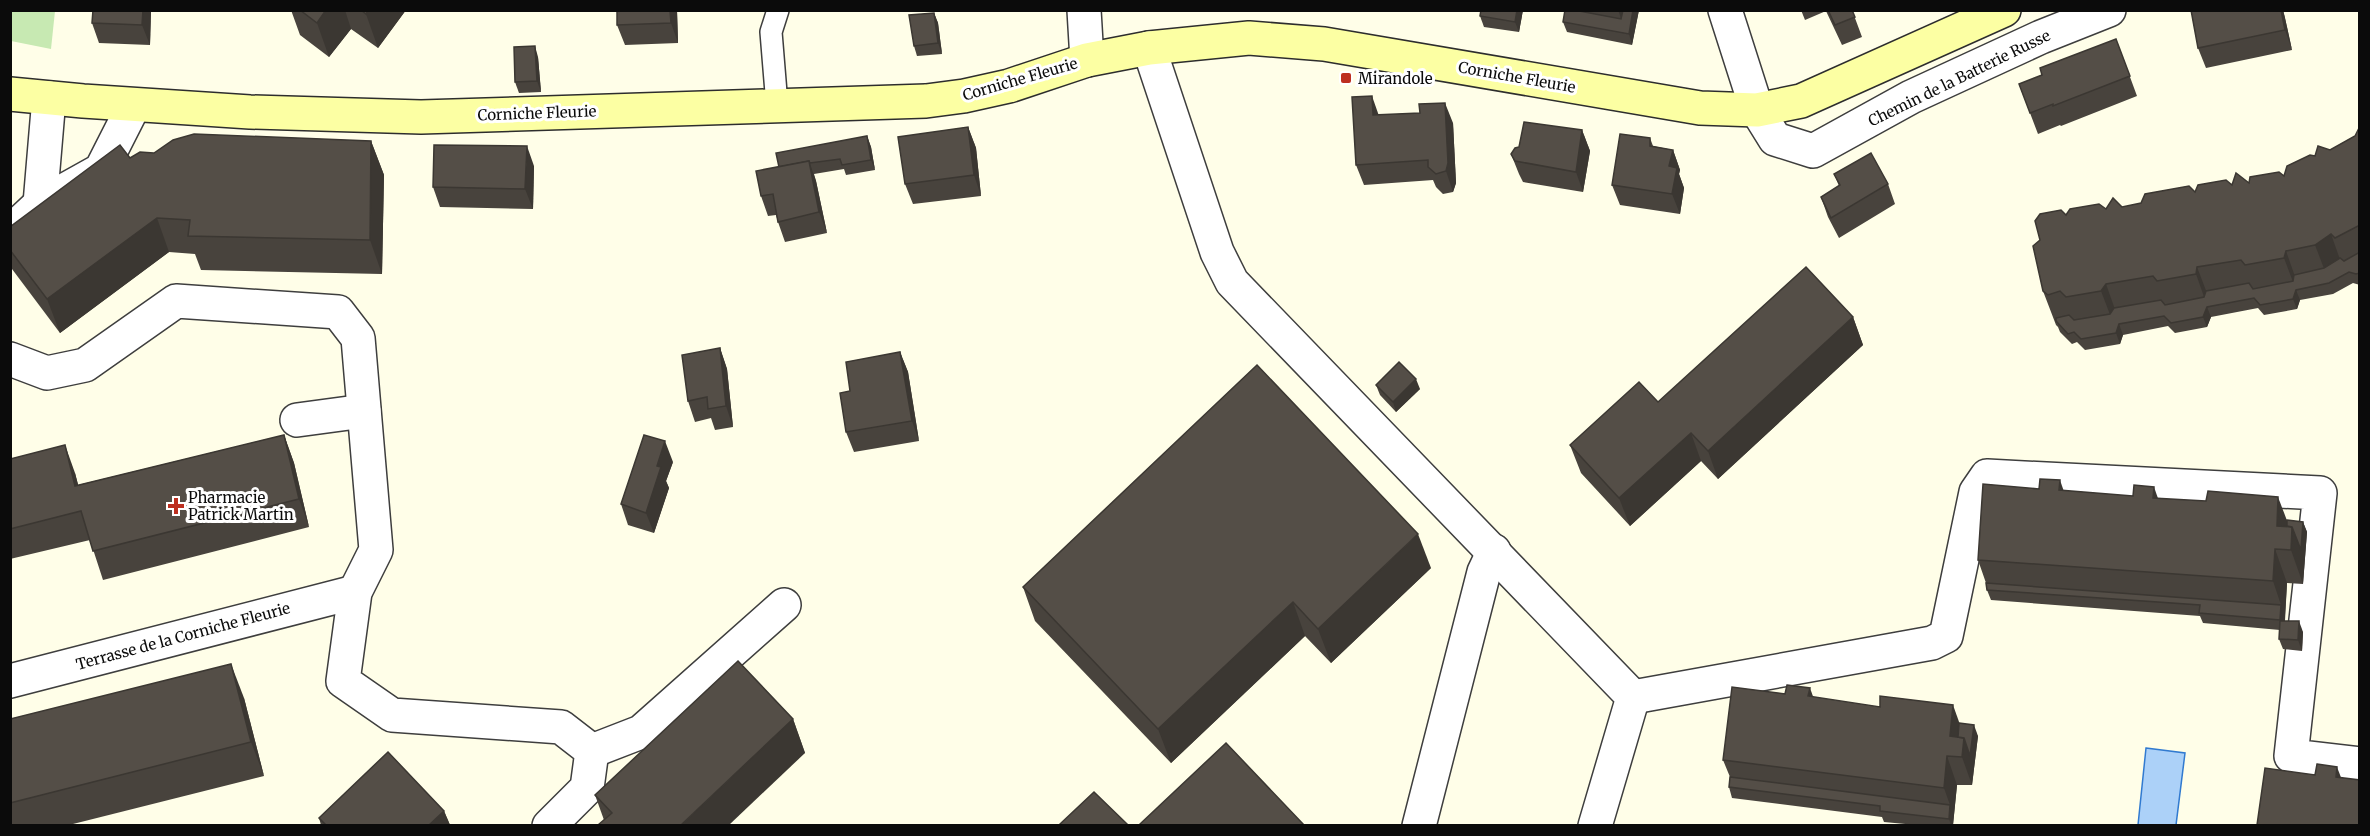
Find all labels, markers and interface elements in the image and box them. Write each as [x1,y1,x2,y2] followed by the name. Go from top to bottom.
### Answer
[1865,25,2053,130] street label: Chemin de la Batterie Russe
[960,53,1080,105] street label: Corniche Fleurie
[1457,57,1577,97] street label: Corniche Fleurie
[1358,69,1433,88] place label: Mirandole
[1339,71,1353,85] marker: Mirandole
[477,101,597,125] street label: Corniche Fleurie
[188,488,294,524] place label: Pharmacie Patrick Martin
[169,499,183,513] marker: Pharmacie Patrick Martin
[74,598,292,674] street label: Terrasse de la Corniche Fleurie

